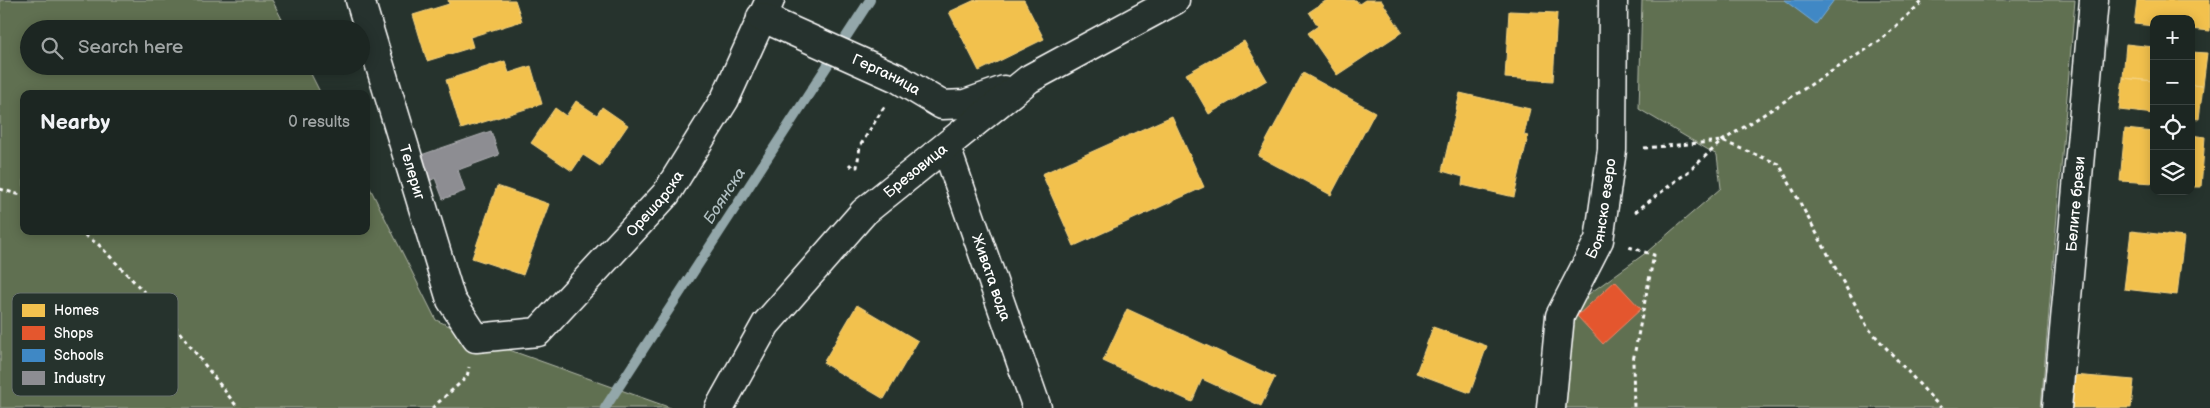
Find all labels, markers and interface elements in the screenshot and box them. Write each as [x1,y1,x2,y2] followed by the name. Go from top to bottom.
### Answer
[2150,15,2195,195] map controls
[2150,15,2195,60] button: +
[20,20,370,75] search box
[38,34,66,62] icon: search
[78,36,183,59] text: Search here
[849,50,924,100] street label: Герганица
[2150,60,2195,105] button: −
[2150,105,2195,150] button: locate
[40,110,110,135] text: Nearby
[288,113,350,132] text: 0 results
[880,139,951,202] street label: Брезовица
[395,142,430,202] street label: Телериг
[2150,150,2195,195] button: layers
[2062,155,2089,252] street label: Белите брези
[1581,157,1620,262] street label: Боянско езеро
[700,164,750,228] water label: Боянска
[622,167,688,241] street label: Орешарска
[967,231,1015,324] street label: Живата вода
[12,293,178,396] legend
[54,302,99,319] text: Homes
[54,325,93,342] text: Shops
[54,347,104,364] text: Schools
[54,370,106,387] text: Industry

